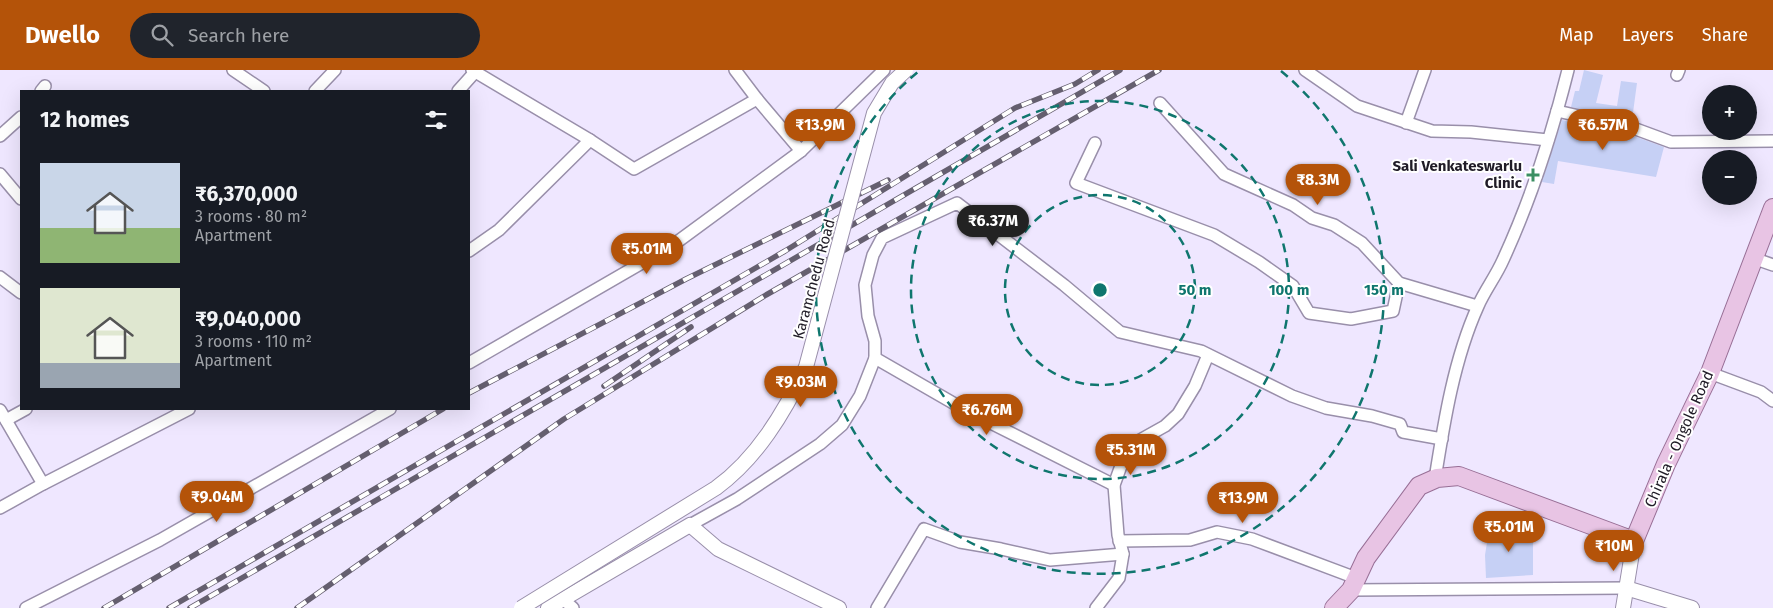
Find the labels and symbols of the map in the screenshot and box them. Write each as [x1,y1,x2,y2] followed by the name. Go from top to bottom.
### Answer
[779,108,861,151] pin: ₹13.9M
[1562,108,1644,151] pin: ₹6.57M
[1393,157,1523,192] place label: Sali Venkateswarlu Clinic
[1283,164,1353,206] pin: ₹8.3M
[1526,168,1540,182] marker: Sali Venkateswarlu Clinic
[952,204,1034,247] pin: ₹6.37M
[789,217,839,341] street label: Karamchedu Road
[606,232,688,275] pin: ₹5.01M
[1091,281,1109,299] centre of rings
[1178,281,1212,299] text: 50 m
[1269,281,1309,299] text: 100 m
[1364,281,1404,299] text: 150 m
[760,366,842,408] pin: ₹9.03M
[1641,368,1717,510] street label: Chirala - Ongole Road
[946,394,1028,436] pin: ₹6.76M
[1090,434,1172,476] pin: ₹5.31M
[176,480,258,523] pin: ₹9.04M
[1202,482,1284,524] pin: ₹13.9M
[1468,510,1550,553] pin: ₹5.01M
[1584,530,1644,572] pin: ₹10M

